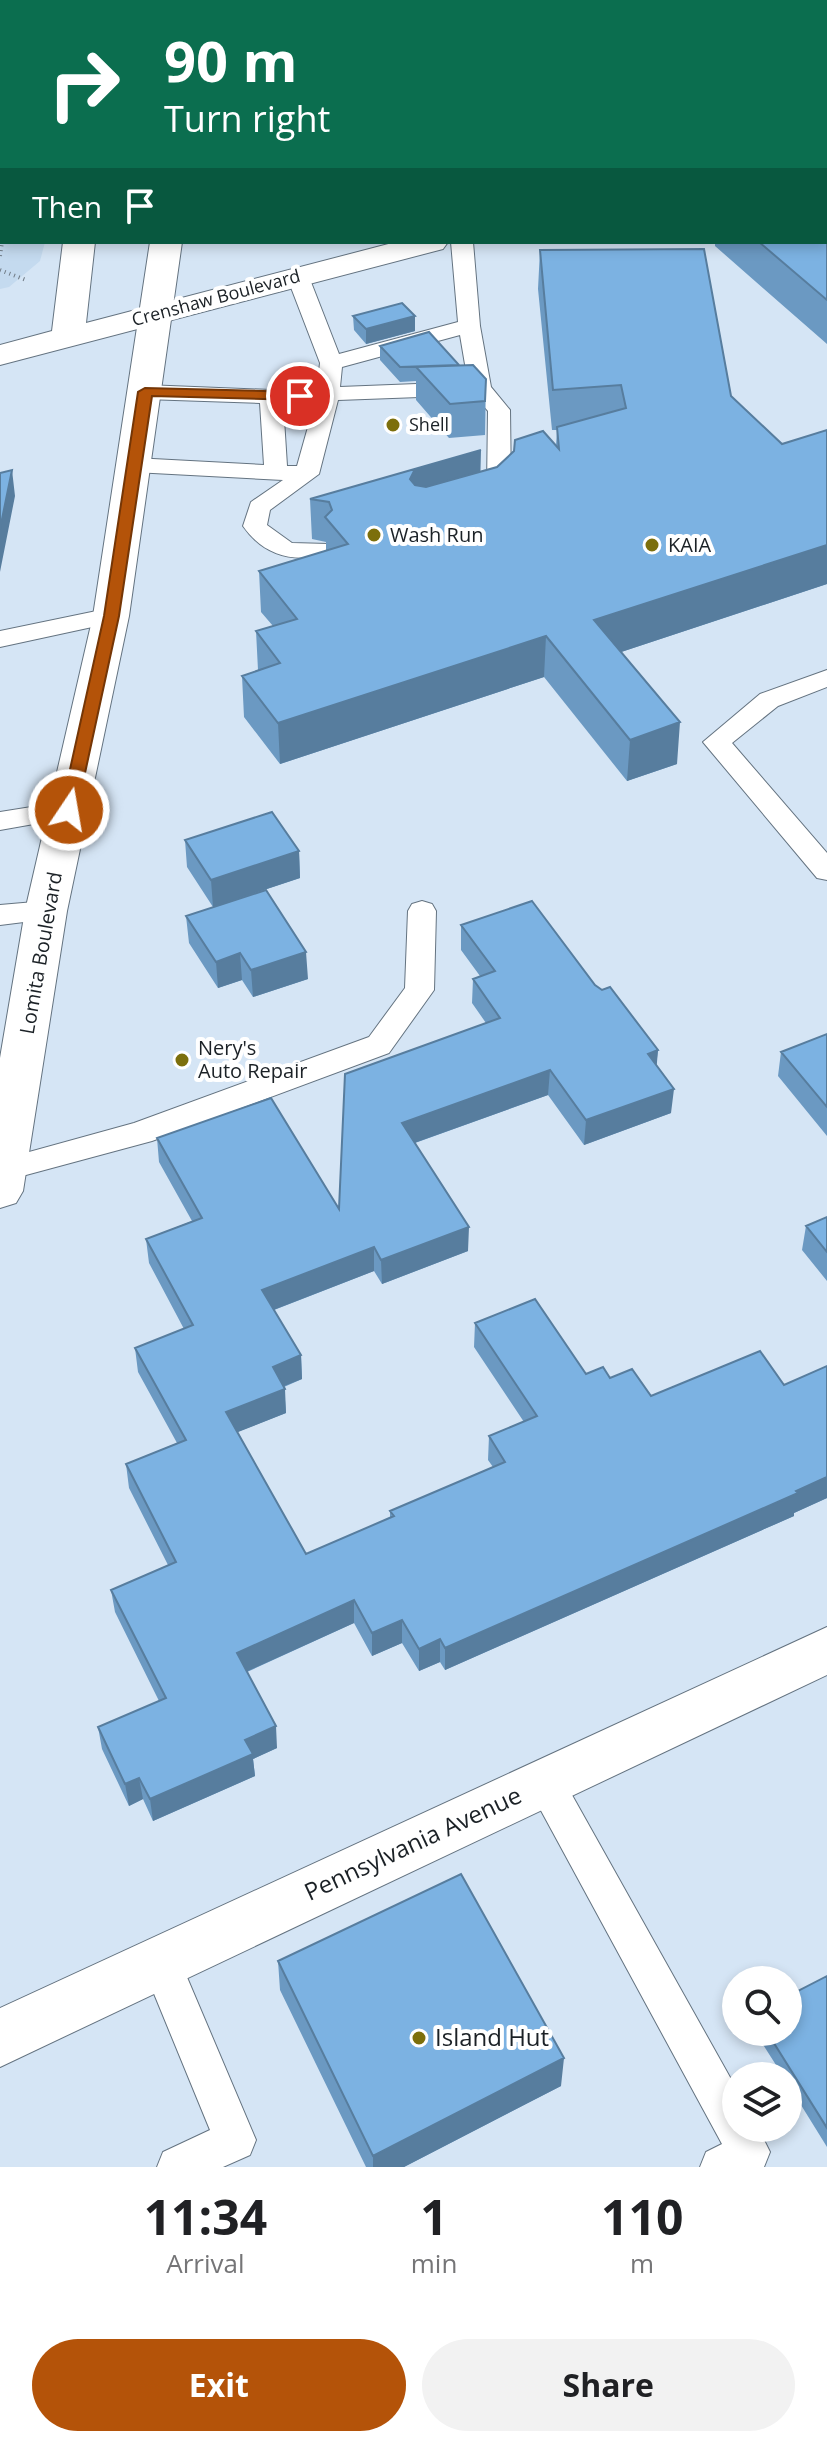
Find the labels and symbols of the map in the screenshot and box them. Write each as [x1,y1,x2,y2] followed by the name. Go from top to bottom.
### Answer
[129,263,303,331] street label: Crenshaw Boulevard
[266,362,334,430] pin
[409,412,449,436] place label: Shell
[384,416,402,434] marker: Shell
[390,521,483,548] place label: Wash Run
[365,526,383,544] marker: Wash Run
[668,531,711,558] place label: KAIA
[643,536,661,554] marker: KAIA
[27,768,111,852] position arrow
[13,870,68,1036] street label: Lomita Boulevard
[198,1034,307,1084] place label: Nery's Auto Repair
[173,1051,191,1069] marker: Nery's Auto Repair
[298,1778,526,1907] street label: Pennsylvania Avenue
[435,2020,549,2053] place label: Island Hut
[410,2029,428,2047] marker: Island Hut

